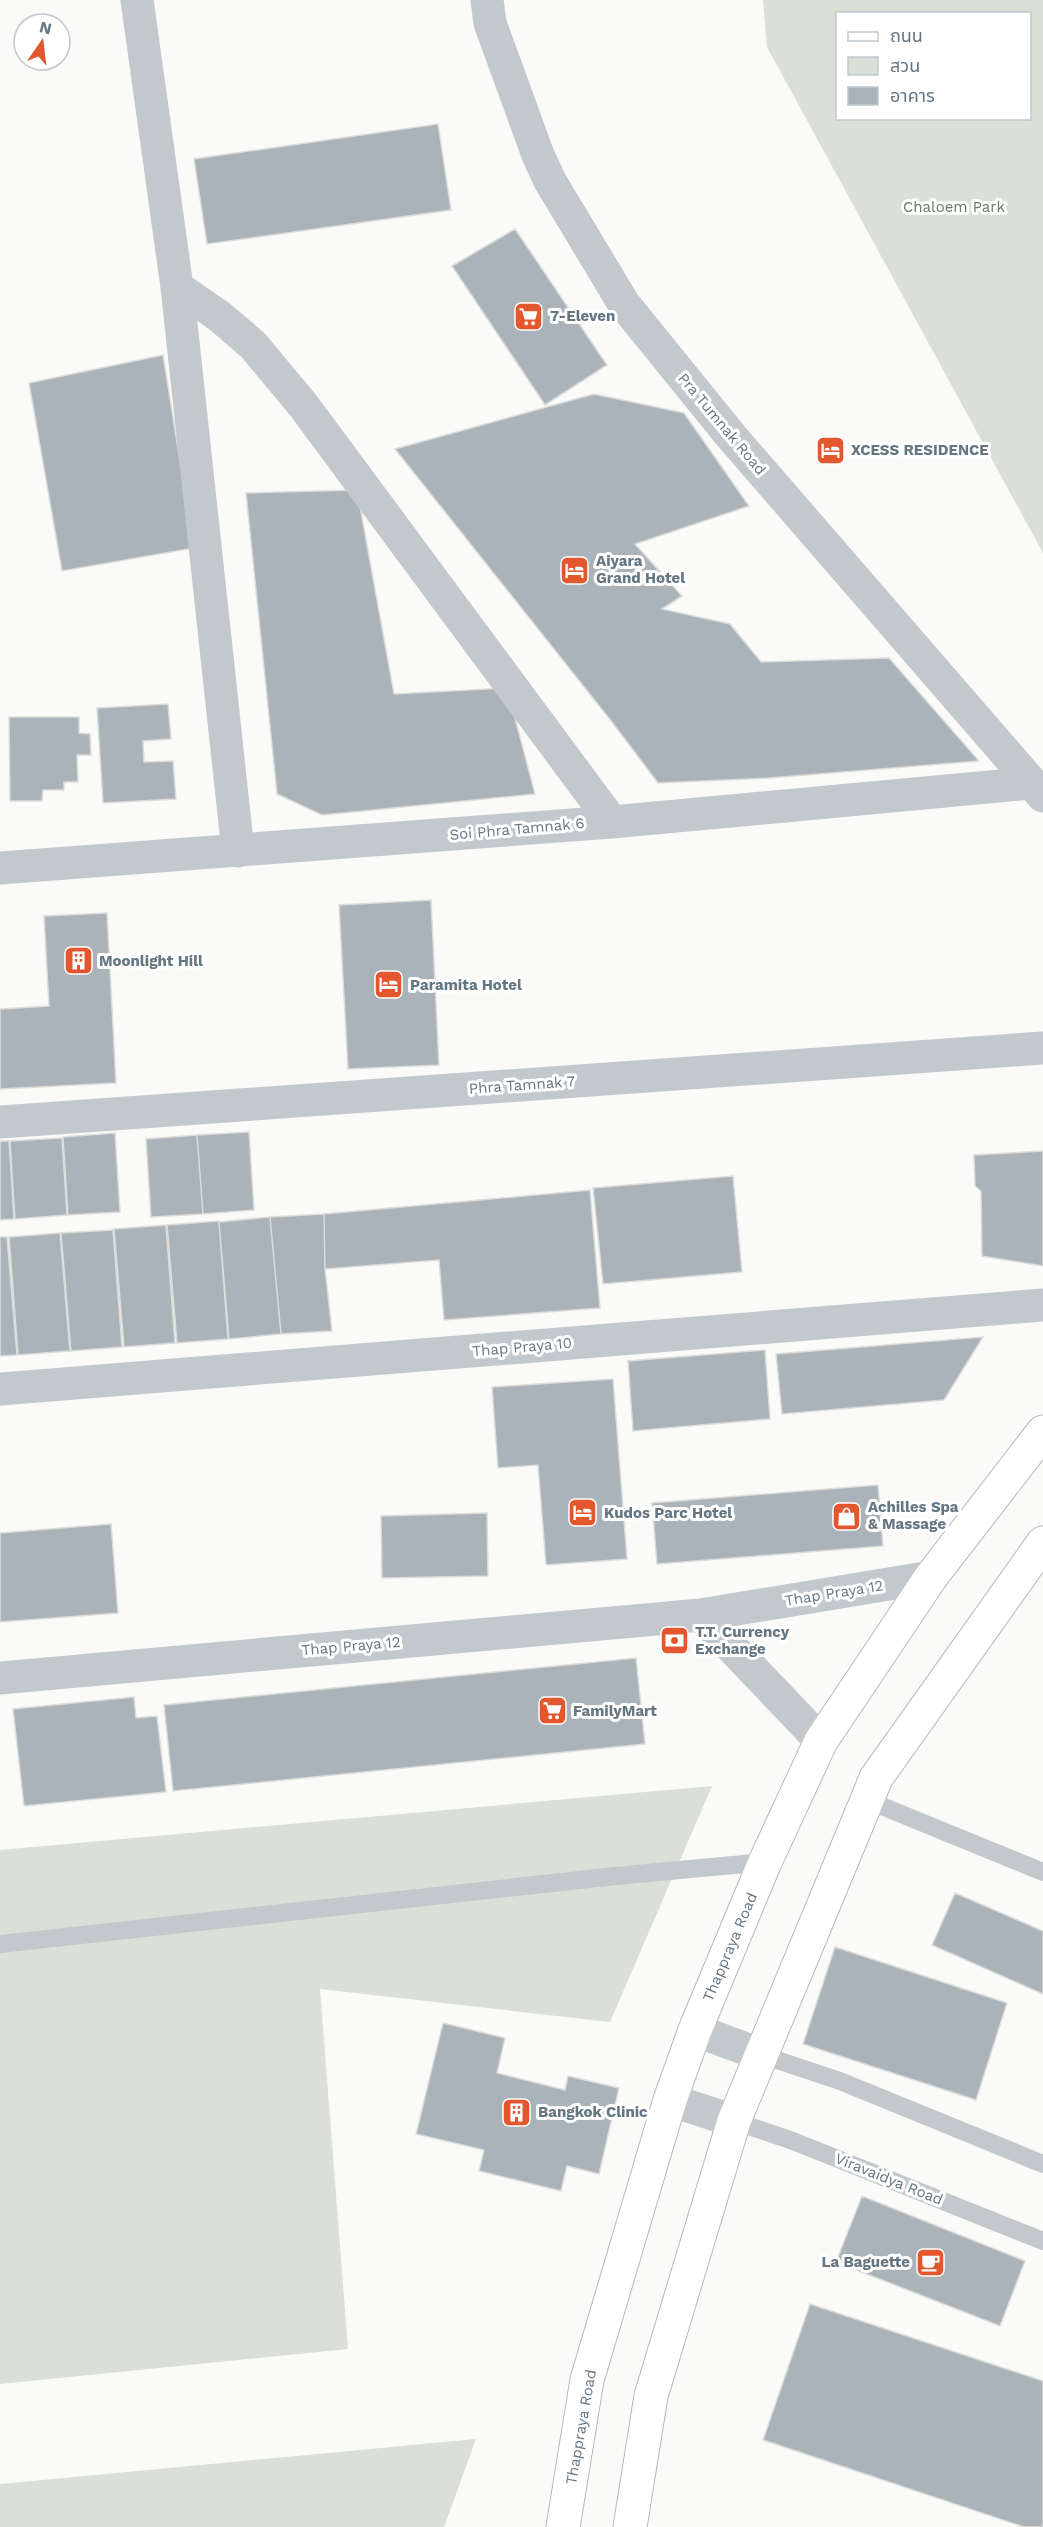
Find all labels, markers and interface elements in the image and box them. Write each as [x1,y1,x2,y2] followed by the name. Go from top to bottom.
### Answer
[12,12,72,72] north arrow
[836,12,1031,120] legend
[37,17,54,39] text: N
[890,25,923,46] text: ถนน
[890,55,920,76] text: สวน
[890,85,935,106] text: อาคาร
[903,198,1005,216] park label: Chaloem Park
[513,300,545,332] supermarket icon: 7-Eleven
[550,307,615,325] place label: 7-Eleven
[674,369,770,479] street label: Pra Tumnak Road
[814,434,846,466] hotel icon: XCESS RESIDENCE
[851,441,989,459] place label: XCESS RESIDENCE
[596,552,685,587] place label: Aiyara Grand Hotel
[559,554,591,586] hotel icon: Aiyara Grand Hotel
[449,814,585,844] street label: Soi Phra Tamnak 6
[62,945,94,977] building icon: Moonlight Hill
[99,952,203,970] place label: Moonlight Hill
[373,969,405,1001] hotel icon: Paramita Hotel
[410,976,522,994] place label: Paramita Hotel
[468,1072,576,1098] street label: Phra Tamnak 7
[471,1334,573,1360] street label: Thap Praya 10
[567,1497,599,1529] hotel icon: Kudos Parc Hotel
[868,1498,959,1533] place label: Achilles Spa & Massage
[831,1500,863,1532] shop icon: Achilles Spa & Massage
[604,1504,732,1522] place label: Kudos Parc Hotel
[784,1576,884,1610] street label: Thap Praya 12
[695,1623,790,1658] place label: T.T. Currency Exchange
[658,1625,690,1657] bank icon: T.T. Currency Exchange
[301,1633,401,1659] street label: Thap Praya 12
[536,1695,568,1727] supermarket icon: FamilyMart
[573,1702,657,1720] place label: FamilyMart
[699,1890,761,2004] street label: Thappraya Road
[501,2096,533,2128] building icon: Bangkok Clinic
[538,2103,648,2121] place label: Bangkok Clinic
[832,2149,946,2209] street label: Viravaidya Road
[915,2246,947,2278] cafe icon: La Baguette
[822,2253,910,2271] place label: La Baguette
[562,2368,600,2486] street label: Thappraya Road

